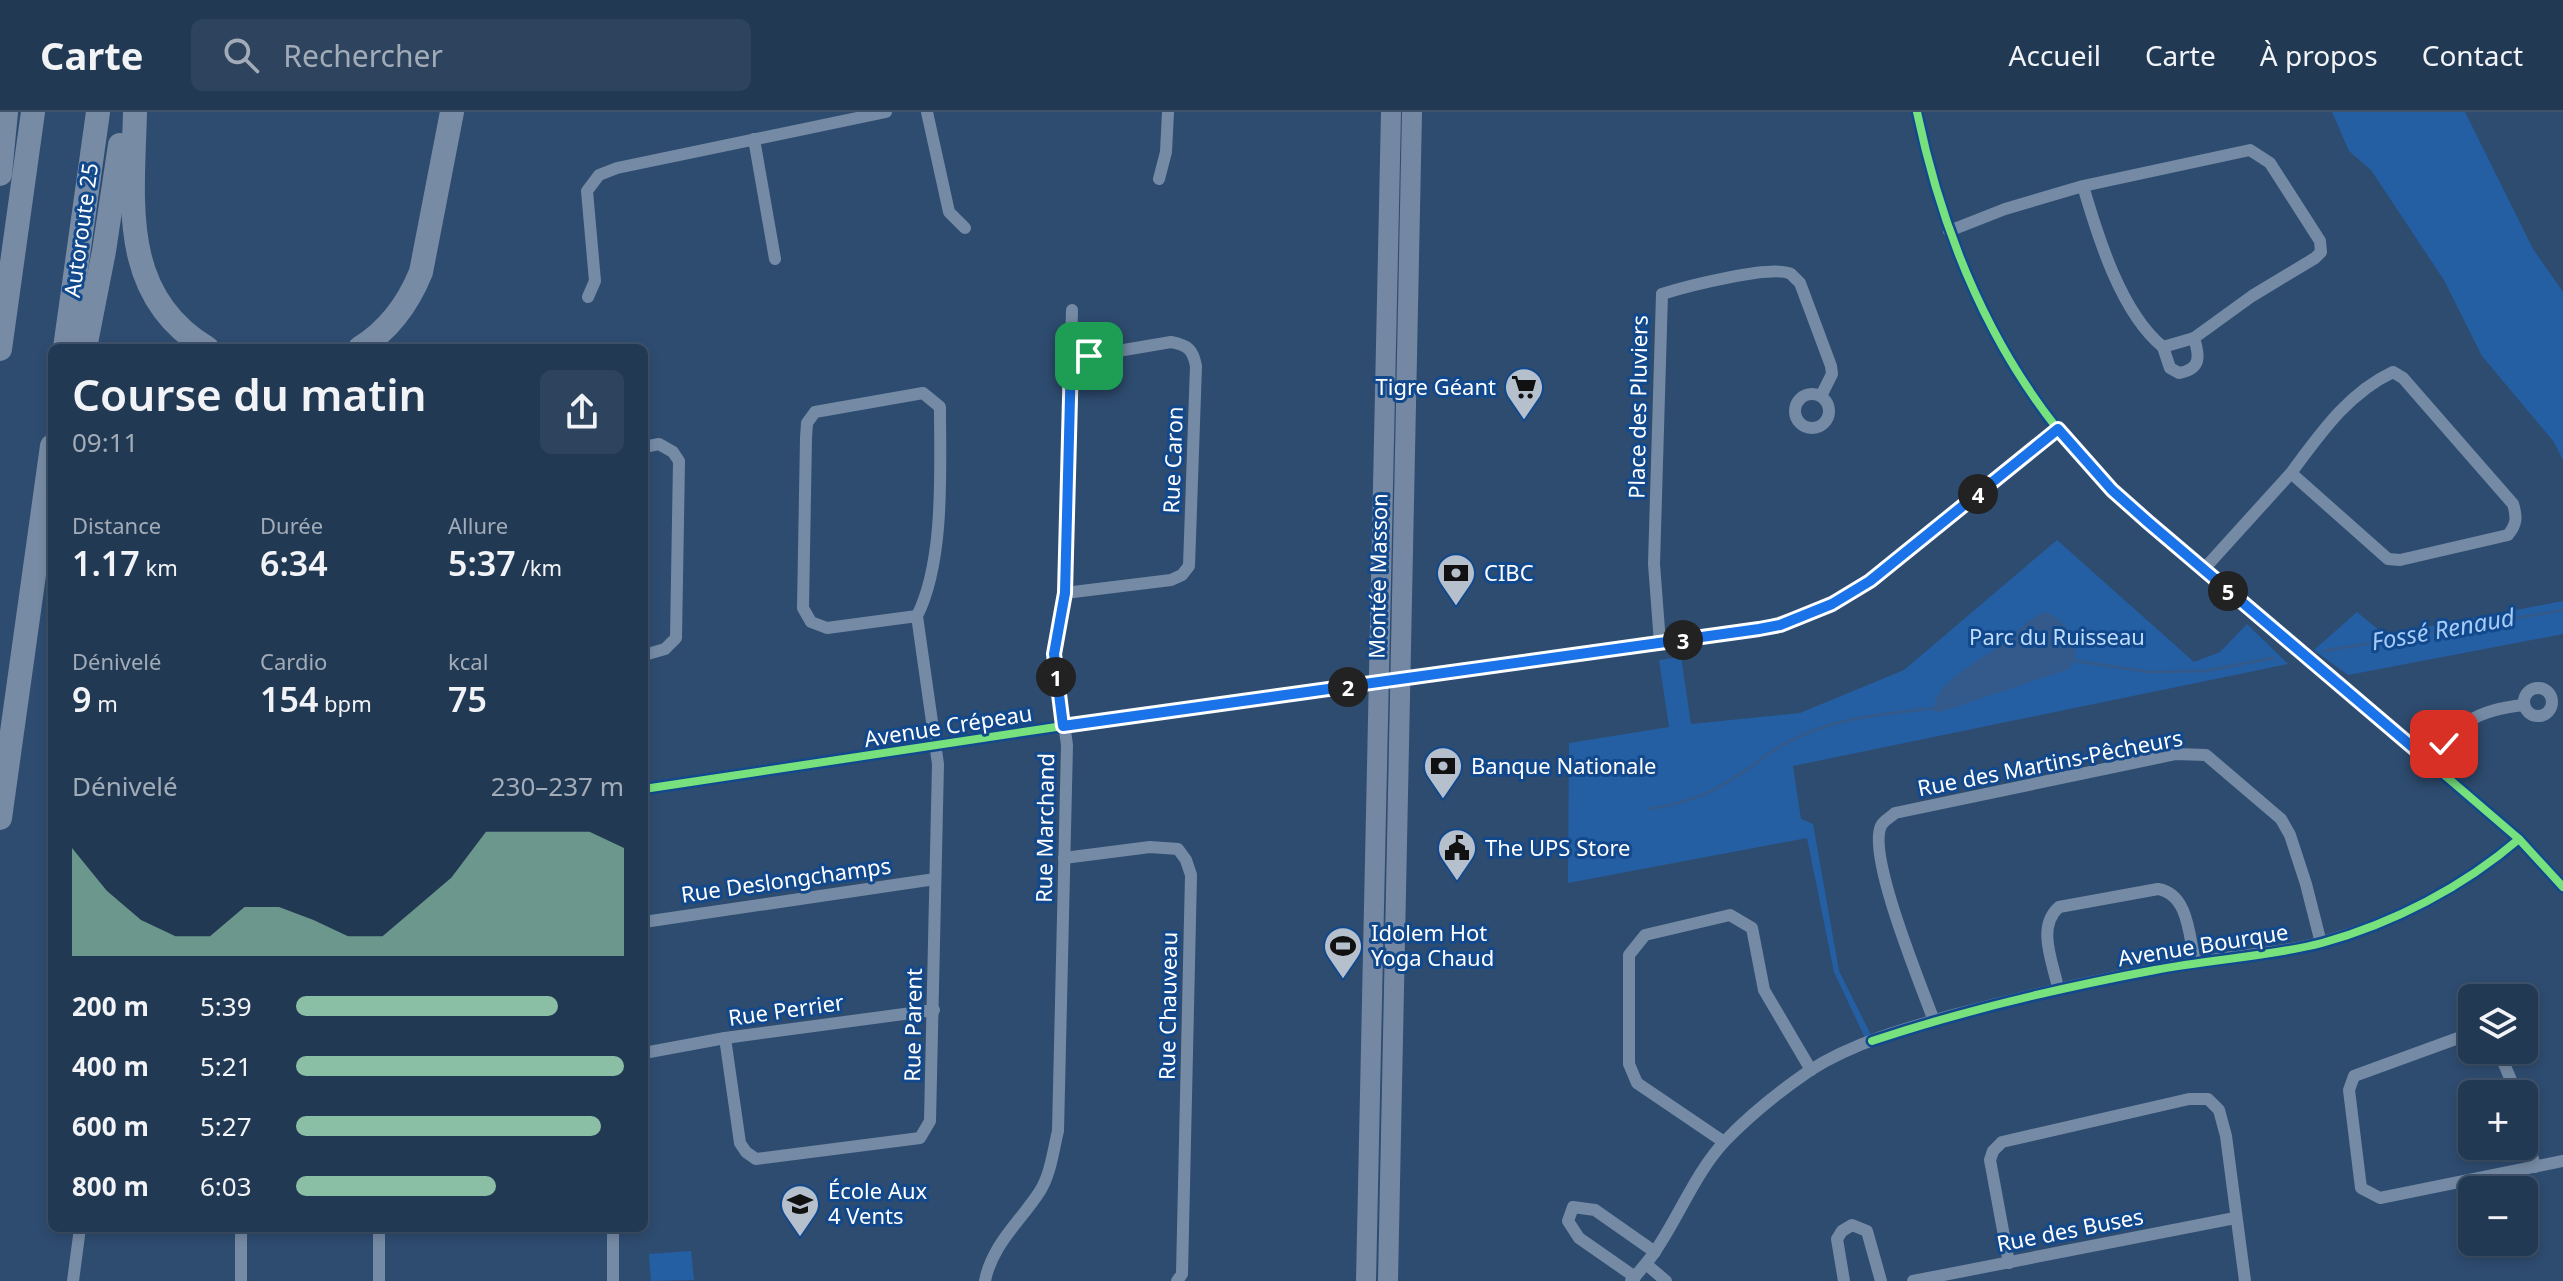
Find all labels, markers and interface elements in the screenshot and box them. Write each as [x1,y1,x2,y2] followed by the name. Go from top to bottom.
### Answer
[191,19,751,91] search box
[40,29,143,81] text: Carte
[219,33,263,77] icon: search
[283,35,443,76] text: Rechercher
[2009,36,2101,74] text: Accueil
[2145,36,2216,74] text: Carte
[2260,36,2378,74] text: À propos
[2422,36,2523,74] text: Contact
[56,161,104,299] street label: Autoroute 25
[1620,315,1654,499] street label: Place des Pluviers
[1055,322,1123,390] pin
[1067,334,1111,378] icon: arrive
[72,364,427,424] text: Course du matin
[1503,366,1545,421] supermarket icon: Tigre Géant
[540,370,624,454] button: share
[1375,371,1496,401] place label: Tigre Géant
[1155,406,1189,514] street label: Rue Caron
[72,424,138,460] text: 09:11
[1958,474,1998,514] pin: 4
[1972,479,1984,509] text: 4
[1361,493,1393,659] street label: Montée Masson
[72,510,161,540] text: Distance
[260,510,323,540] text: Durée
[448,510,508,540] text: Allure
[72,540,140,586] text: 1.17
[260,540,328,586] text: 6:34
[448,540,516,586] text: 5:37
[140,552,178,582] text: km
[516,552,562,582] text: /km
[1435,552,1477,607] bank icon: CIBC
[1484,557,1534,587] place label: CIBC
[2208,571,2248,611] pin: 5
[2222,576,2234,606] text: 5
[2368,599,2518,657] water label: Fossé Renaud
[1663,620,1703,660] pin: 3
[1969,621,2145,651] park label: Parc du Ruisseau
[1677,625,1689,655] text: 3
[72,646,161,676] text: Dénivelé
[260,646,327,676] text: Cardio
[448,646,488,676] text: kcal
[1036,657,1076,697] pin: 1
[1050,662,1062,692] text: 1
[1328,667,1368,707] pin: 2
[1342,672,1354,702] text: 2
[72,676,91,722] text: 9
[260,676,318,722] text: 154
[448,676,487,722] text: 75
[91,688,118,718] text: m
[318,688,372,718] text: bpm
[862,697,1034,753] street label: Avenue Crépeau
[2410,710,2478,778] pin
[1915,722,2185,802] street label: Rue des Martins-Pêcheurs
[2422,722,2466,766] icon: check
[1422,745,1464,800] bank icon: Banque Nationale
[1471,750,1657,780] place label: Banque Nationale
[1028,753,1060,903] street label: Rue Marchand
[72,768,178,804] text: Dénivelé
[491,768,624,804] text: 230–237 m
[1436,827,1478,882] public building icon: The UPS Store
[1485,832,1631,862] place label: The UPS Store
[679,849,893,909] street label: Rue Deslongchamps
[2115,916,2290,972] street label: Avenue Bourque
[1371,917,1494,972] place label: Idolem Hot Yoga Chaud
[1322,925,1364,980] sports icon: Idolem Hot Yoga Chaud
[1151,932,1183,1080] street label: Rue Chauveau
[896,968,928,1082] street label: Rue Parent
[2458,984,2538,1256] map controls
[2458,984,2538,1064] button: layers
[726,986,846,1032] street label: Rue Perrier
[72,988,149,1024] text: 200 m
[200,988,252,1024] text: 5:39
[72,1048,149,1084] text: 400 m
[200,1048,252,1084] text: 5:21
[2458,1080,2538,1160] button: +
[72,1108,149,1144] text: 600 m
[200,1108,252,1144] text: 5:27
[72,1168,149,1204] text: 800 m
[200,1168,252,1204] text: 6:03
[828,1175,928,1230] place label: École Aux 4 Vents
[2458,1176,2538,1256] button: −
[779,1183,821,1238] school or university icon: École Aux 4 Vents
[1994,1200,2146,1258] street label: Rue des Buses

